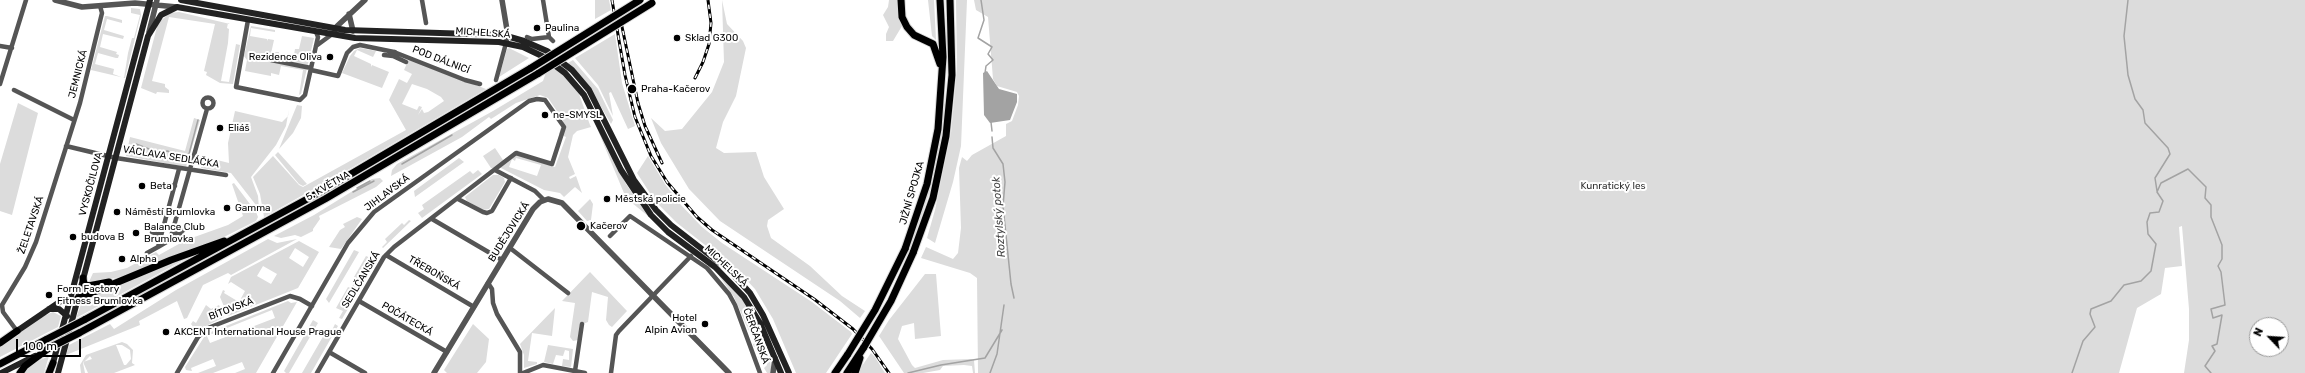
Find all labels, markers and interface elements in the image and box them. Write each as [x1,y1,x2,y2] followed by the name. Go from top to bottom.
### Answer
[545,22,579,34] place label: Paulina
[532,23,542,33] marker: Paulina
[455,25,511,41] street label: MICHELSKÁ
[685,32,738,44] place label: Sklad G300
[672,33,682,43] marker: Sklad G300
[411,44,471,76] street label: POD DÁLNICÍ
[66,49,90,99] street label: JEMNICKÁ
[249,51,322,63] place label: Rezidence Oliva
[325,52,335,62] marker: Rezidence Oliva
[626,83,638,95] marker: Praha-Kačerov
[641,83,710,95] place label: Praha-Kačerov
[553,109,602,121] place label: ne-SMYSL
[540,110,550,120] marker: ne-SMYSL
[228,122,250,134] place label: Eliáš
[215,123,225,133] marker: Eliáš
[122,143,220,171] street label: VÁCLAVA SEDLÁČKA
[77,151,105,217] street label: VYSKOČILOVA
[897,160,927,226] street label: JIŽNÍ SPOJKA
[304,169,352,203] street label: 5. KVĚTNA
[362,172,412,214] street label: JIHLAVSKÁ
[990,176,1008,258] water label: Roztylský potok
[150,180,172,192] place label: Beta
[1580,180,1646,192] park label: Kunratický les
[137,181,147,191] marker: Beta
[615,193,686,205] place label: Městská policie
[602,194,612,204] marker: Městská policie
[16,195,46,255] street label: ŽELETAVSKÁ
[486,200,532,264] street label: BUDĚJOVICKÁ
[235,202,271,214] place label: Gamma
[222,203,232,213] marker: Gamma
[125,206,215,218] place label: Náměstí Brumlovka
[112,207,122,217] marker: Náměstí Brumlovka
[575,220,587,232] marker: Kačerov
[590,220,627,232] place label: Kačerov
[144,221,205,244] place label: Balance Club Brumlovka
[131,228,141,238] marker: Balance Club Brumlovka
[81,231,124,243] place label: budova B
[68,232,78,242] marker: budova B
[702,243,750,289] street label: MICHELSKÁ
[339,250,383,310] street label: SEDLČANSKÁ
[130,253,157,265] place label: Alpha
[406,253,462,293] street label: TŘEBOŇSKÁ
[117,254,127,264] marker: Alpha
[57,283,143,306] place label: Form Factory Fitness Brumlovka
[44,290,54,300] marker: Form Factory Fitness Brumlovka
[207,295,255,323] street label: BÍTOVSKÁ
[379,300,435,338] street label: POČÁTECKÁ
[740,306,772,366] street label: ČERČANSKÁ
[645,312,697,336] place label: Hotel Alpin Avion
[2249,317,2289,357] north arrow
[700,319,710,329] marker: Hotel Alpin Avion
[174,326,342,338] place label: AKCENT International House Prague
[2251,326,2266,338] text: N
[161,327,171,337] marker: AKCENT International House Prague
[18,331,83,357] scale bar
[23,339,57,353] text: 100 m

